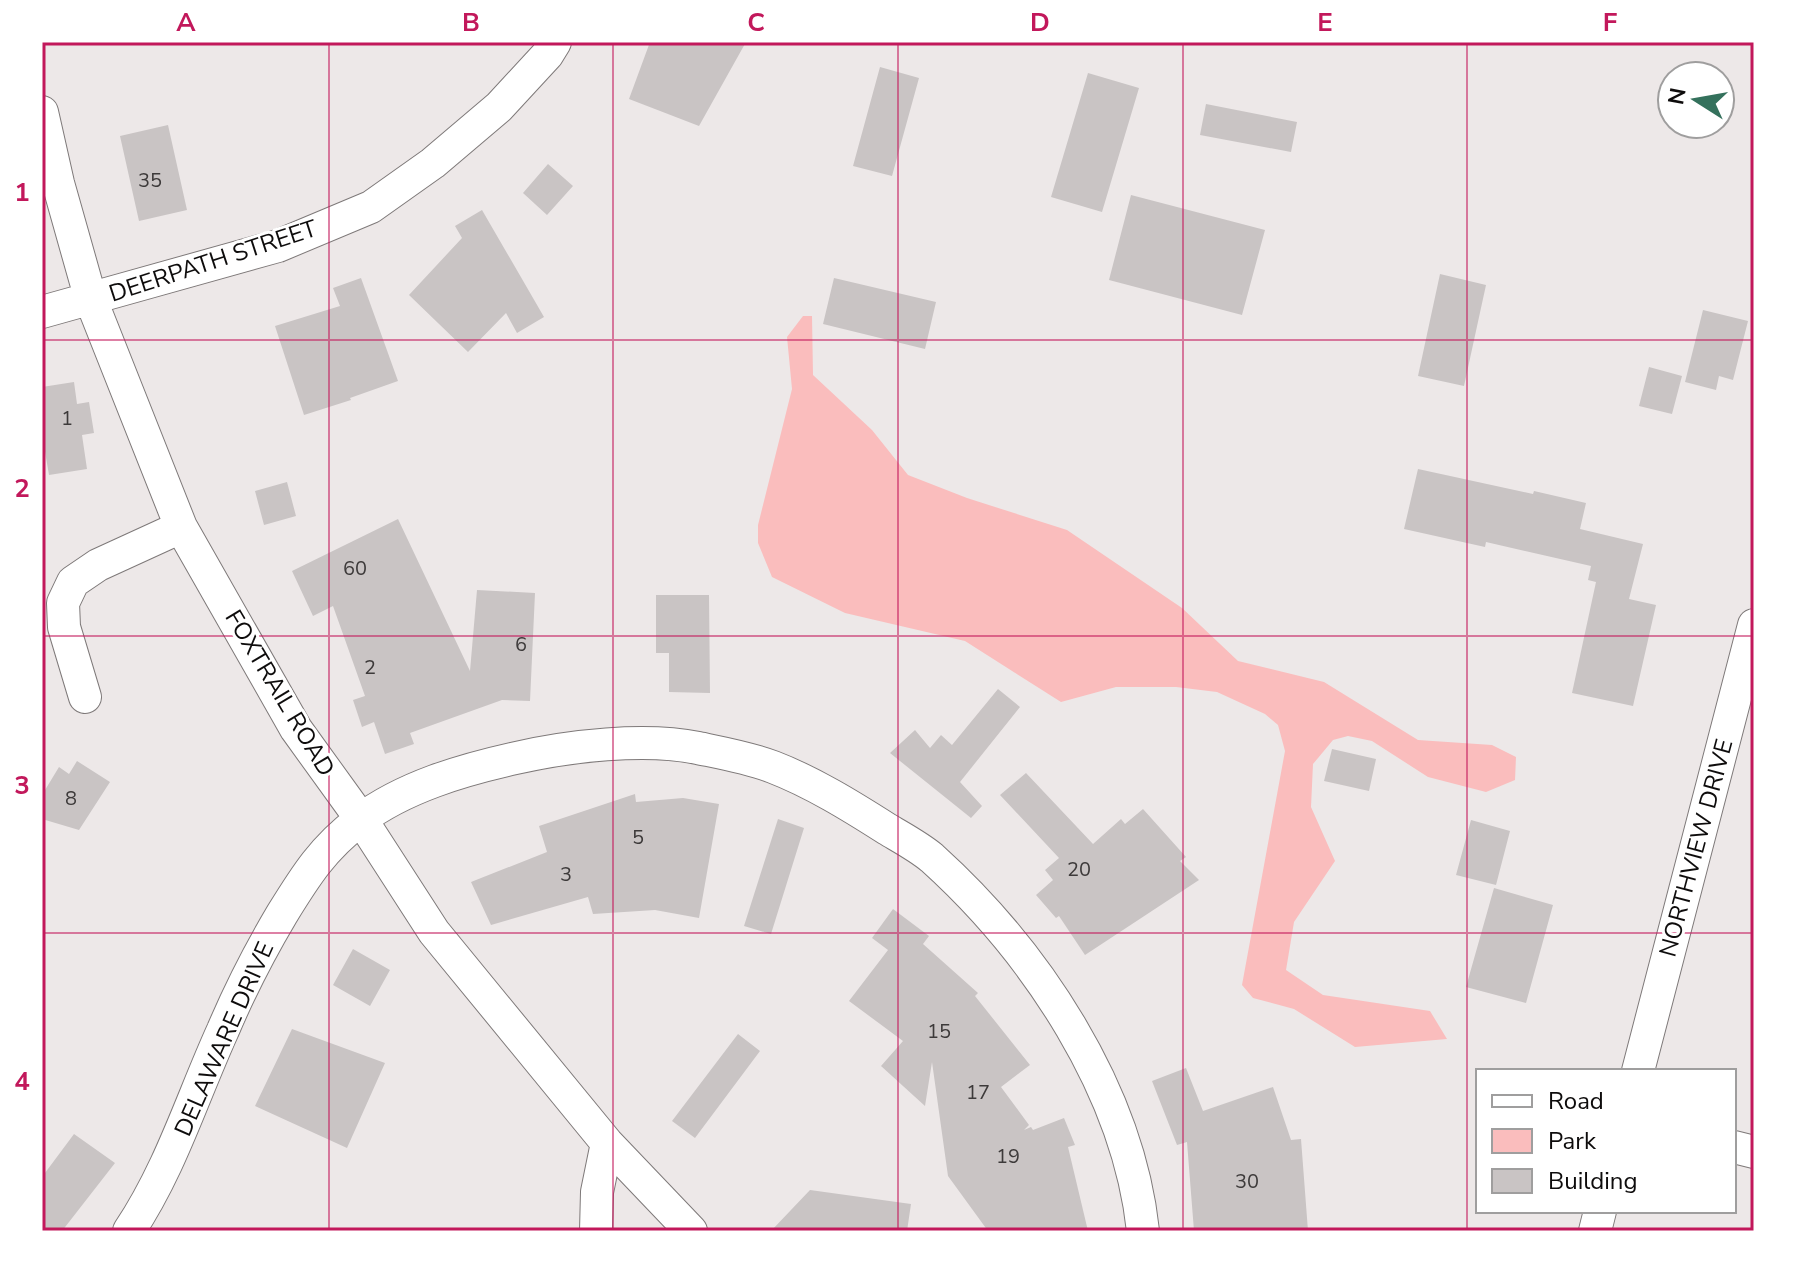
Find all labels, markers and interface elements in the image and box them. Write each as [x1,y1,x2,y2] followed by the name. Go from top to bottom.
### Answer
[176,5,196,40] text: A
[462,5,480,40] text: B
[747,5,765,40] text: C
[1030,5,1050,40] text: D
[1317,5,1333,40] text: E
[1603,5,1617,40] text: F
[1656,60,1736,140] north arrow
[1661,85,1694,107] text: N
[138,167,162,194] house number: 35
[14,175,30,210] text: 1
[105,212,322,310] street label: DEERPATH STREET
[61,405,73,432] house number: 1
[14,471,30,506] text: 2
[343,555,367,582] house number: 60
[218,604,342,782] street label: FOXTRAIL ROAD
[515,631,527,658] house number: 6
[364,654,376,681] house number: 2
[1652,736,1740,960] street label: NORTHVIEW DRIVE
[14,768,30,803] text: 3
[65,785,77,812] house number: 8
[632,824,644,851] house number: 5
[1067,856,1091,883] house number: 20
[560,861,572,888] house number: 3
[167,937,281,1141] street label: DELAWARE DRIVE
[927,1018,951,1045] house number: 15
[14,1064,30,1099] text: 4
[1476,1069,1736,1213] legend
[966,1079,990,1106] house number: 17
[1548,1085,1604,1117] text: Road
[1548,1125,1597,1157] text: Park
[996,1143,1020,1170] house number: 19
[1548,1165,1638,1197] text: Building
[1235,1168,1259,1195] house number: 30

